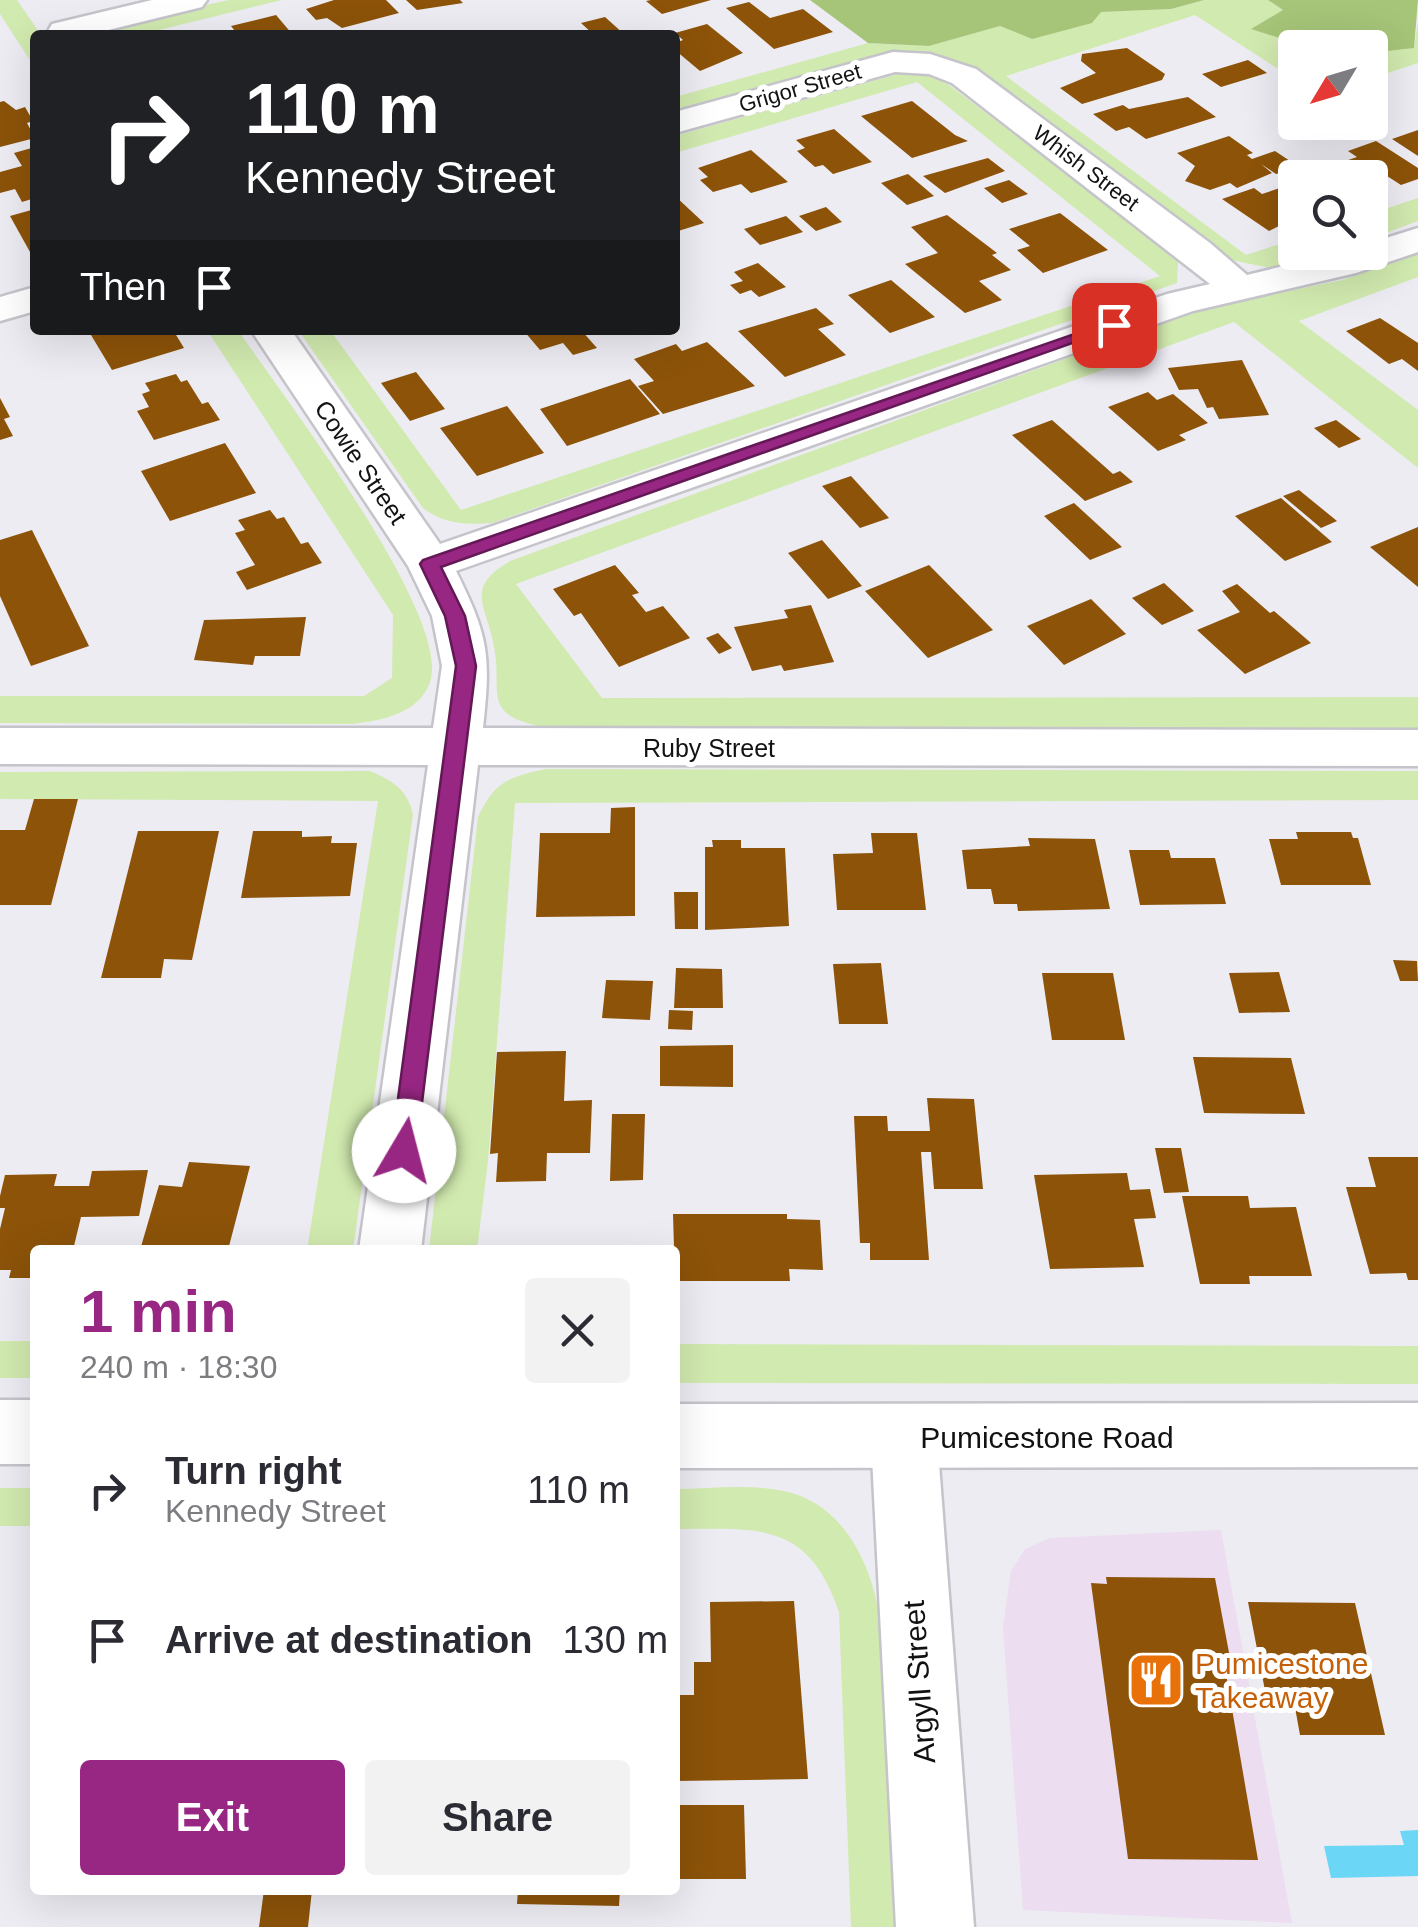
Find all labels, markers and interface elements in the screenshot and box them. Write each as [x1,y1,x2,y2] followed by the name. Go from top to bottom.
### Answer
[1278,30,1388,140] north arrow
[1278,30,1388,270] map controls
[736,59,864,117] street label: Grigor Street
[80,70,210,200] icon: right
[245,70,440,148] text: 110 m
[1028,120,1144,216] street label: Whish Street
[245,152,555,203] text: Kennedy Street
[1278,160,1388,270] button: search
[187,260,242,315] icon: arrive
[80,266,167,308] text: Then
[1072,283,1157,368] pin
[1087,298,1142,353] icon: arrive
[309,395,413,529] street label: Cowie Street
[643,734,775,762] street label: Ruby Street
[352,1099,456,1203] position arrow
[80,1278,237,1345] text: 1 min
[525,1278,630,1383] button: close
[80,1349,277,1385] text: 240 m · 18:30
[920,1421,1174,1454] street label: Pumicestone Road
[165,1450,342,1492] text: Turn right
[80,1463,135,1518] icon: right
[527,1469,630,1511] text: 110 m
[165,1493,386,1529] text: Kennedy Street
[897,1599,941,1765] street label: Argyll Street
[80,1613,135,1668] icon: arrive
[165,1619,532,1661] text: Arrive at destination
[562,1619,668,1661] text: 130 m
[1195,1647,1368,1714] place label: Pumicestone Takeaway
[1126,1650,1186,1710] restaurant icon: Pumicestone Takeaway
[80,1760,345,1875] button: Exit
[365,1760,630,1875] button: Share

